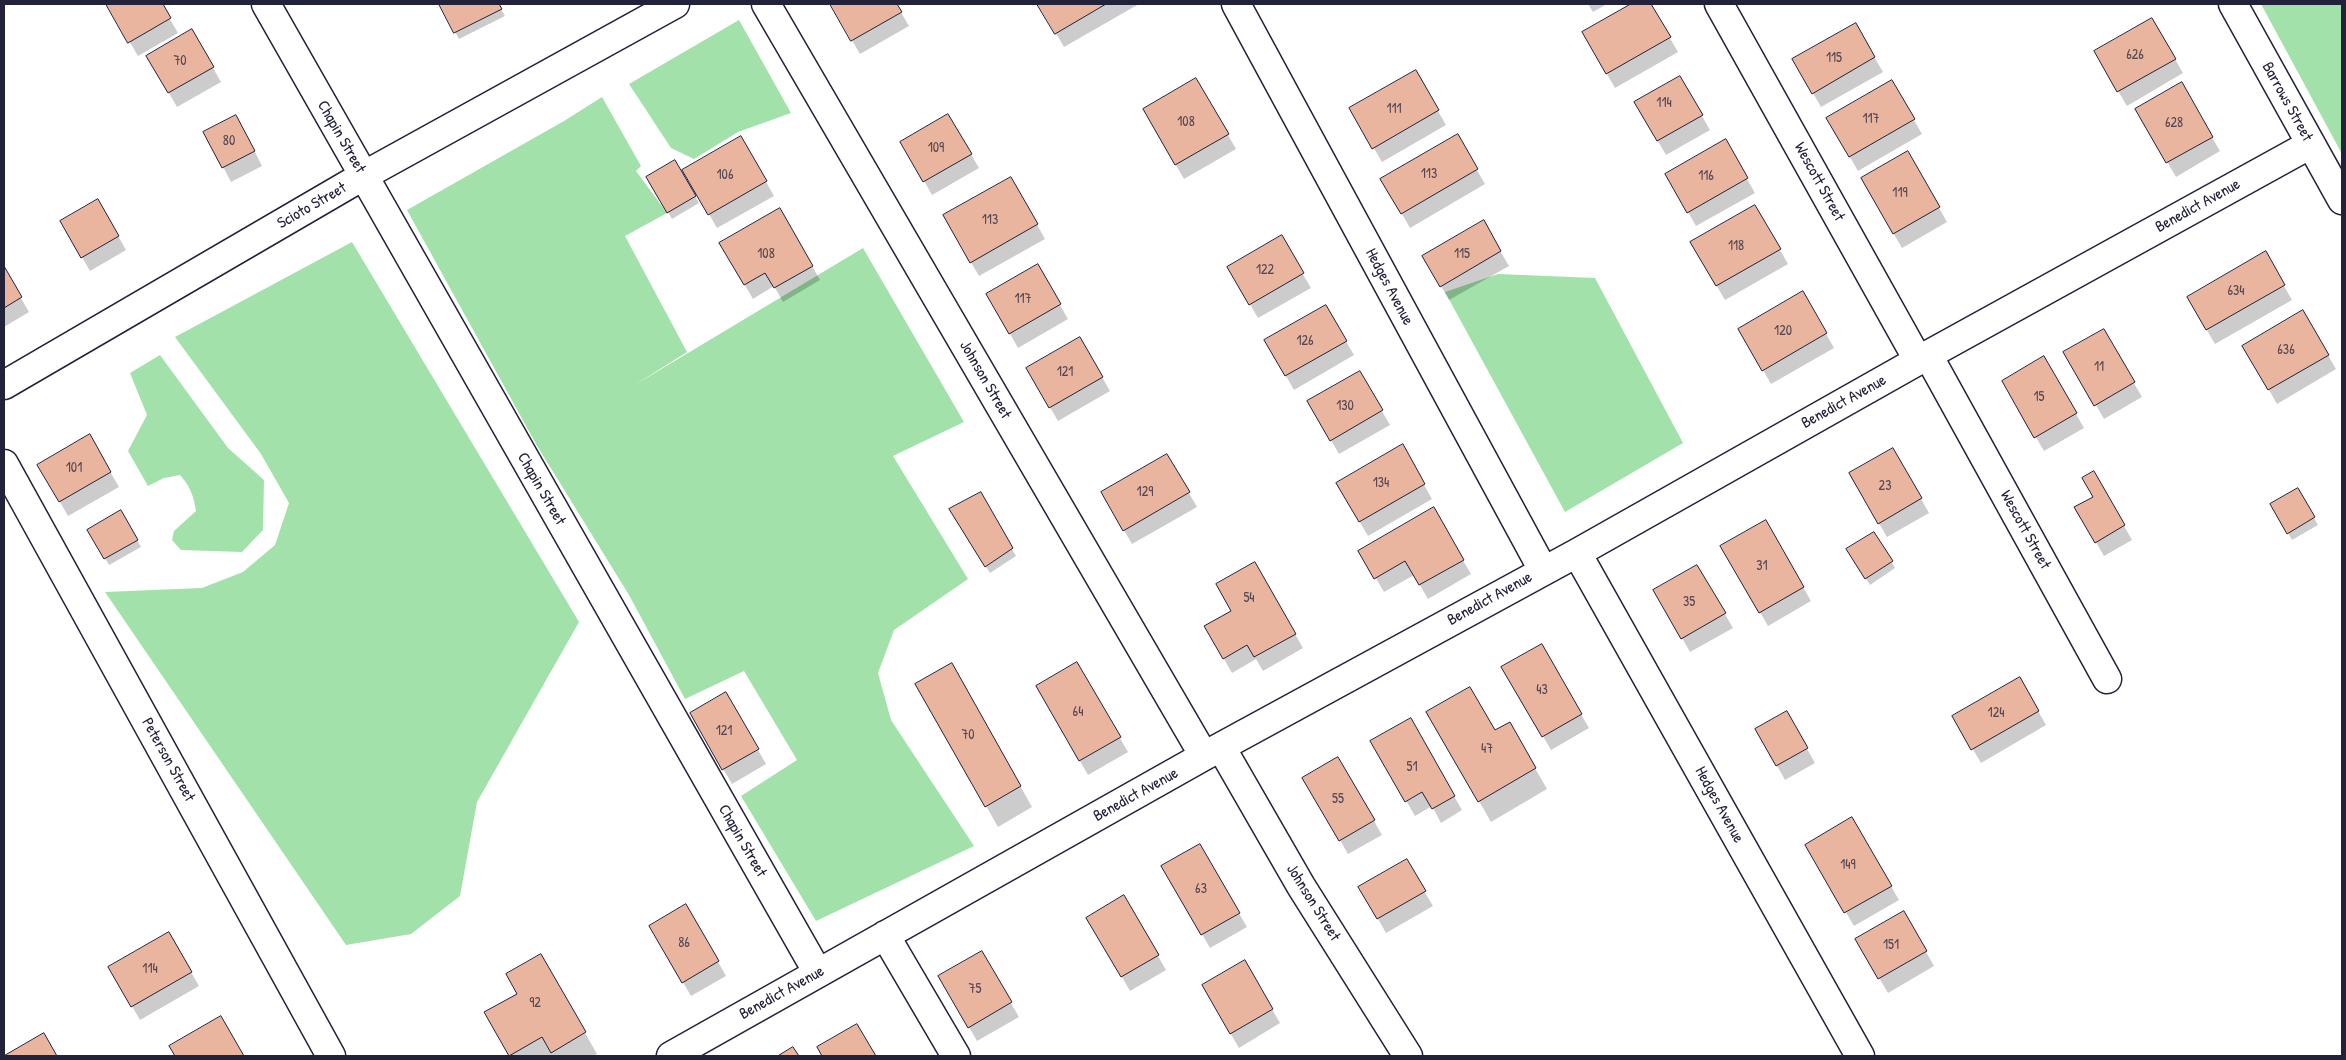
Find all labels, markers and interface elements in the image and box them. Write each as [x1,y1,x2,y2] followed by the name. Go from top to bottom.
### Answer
[2126,47,2144,63] house number: 626
[1826,50,1842,66] house number: 115
[173,53,187,69] house number: 70
[2257,59,2317,145] street label: Barrows Street
[1656,95,1672,111] house number: 114
[313,97,369,177] street label: Chapin Street
[1386,101,1402,117] house number: 111
[1862,111,1880,127] house number: 117
[1177,114,1195,130] house number: 108
[2165,115,2183,131] house number: 628
[223,133,235,149] house number: 80
[1790,139,1848,225] street label: Wescott Street
[928,140,944,156] house number: 109
[1421,166,1437,182] house number: 113
[717,167,733,183] house number: 106
[1698,168,1714,184] house number: 116
[2152,175,2244,237] street label: Benedict Avenue
[274,179,350,233] street label: Scioto Street
[1892,185,1908,201] house number: 119
[982,212,998,228] house number: 113
[1728,238,1744,254] house number: 118
[1361,245,1417,329] street label: Hedges Avenue
[757,246,775,262] house number: 108
[1454,246,1470,262] house number: 115
[1256,262,1274,278] house number: 122
[2227,283,2245,299] house number: 634
[1014,291,1032,307] house number: 117
[1774,323,1792,339] house number: 120
[1296,333,1314,349] house number: 126
[955,337,1015,423] street label: Johnson Street
[2277,342,2295,358] house number: 636
[2094,359,2104,375] house number: 11
[1057,364,1073,380] house number: 121
[1798,371,1890,433] street label: Benedict Avenue
[2033,389,2045,405] house number: 15
[1336,398,1354,414] house number: 130
[513,449,569,529] street label: Chapin Street
[66,460,82,476] house number: 101
[1373,475,1389,491] house number: 134
[1879,478,1891,494] house number: 23
[1137,484,1153,500] house number: 129
[1996,487,2054,573] street label: Wescott Street
[1756,558,1768,574] house number: 31
[1444,568,1536,630] street label: Benedict Avenue
[1243,590,1255,606] house number: 54
[1683,594,1695,610] house number: 35
[1536,682,1548,698] house number: 43
[1073,704,1083,720] house number: 64
[1988,705,2004,721] house number: 124
[137,715,199,805] street label: Peterson Street
[716,723,732,739] house number: 121
[961,727,975,743] house number: 70
[1481,741,1493,757] house number: 47
[1406,759,1418,775] house number: 51
[1090,764,1182,826] street label: Benedict Avenue
[1690,764,1748,846] street label: Hedges Avenue
[1332,791,1344,807] house number: 55
[714,801,770,881] street label: Chapin Street
[1840,857,1856,873] house number: 149
[1282,861,1344,945] street label: Johnson Street
[1195,881,1207,897] house number: 63
[678,935,690,951] house number: 86
[1883,937,1899,953] house number: 151
[142,961,158,977] house number: 114
[736,962,828,1024] street label: Benedict Avenue
[969,981,981,997] house number: 75
[529,995,541,1011] house number: 92

